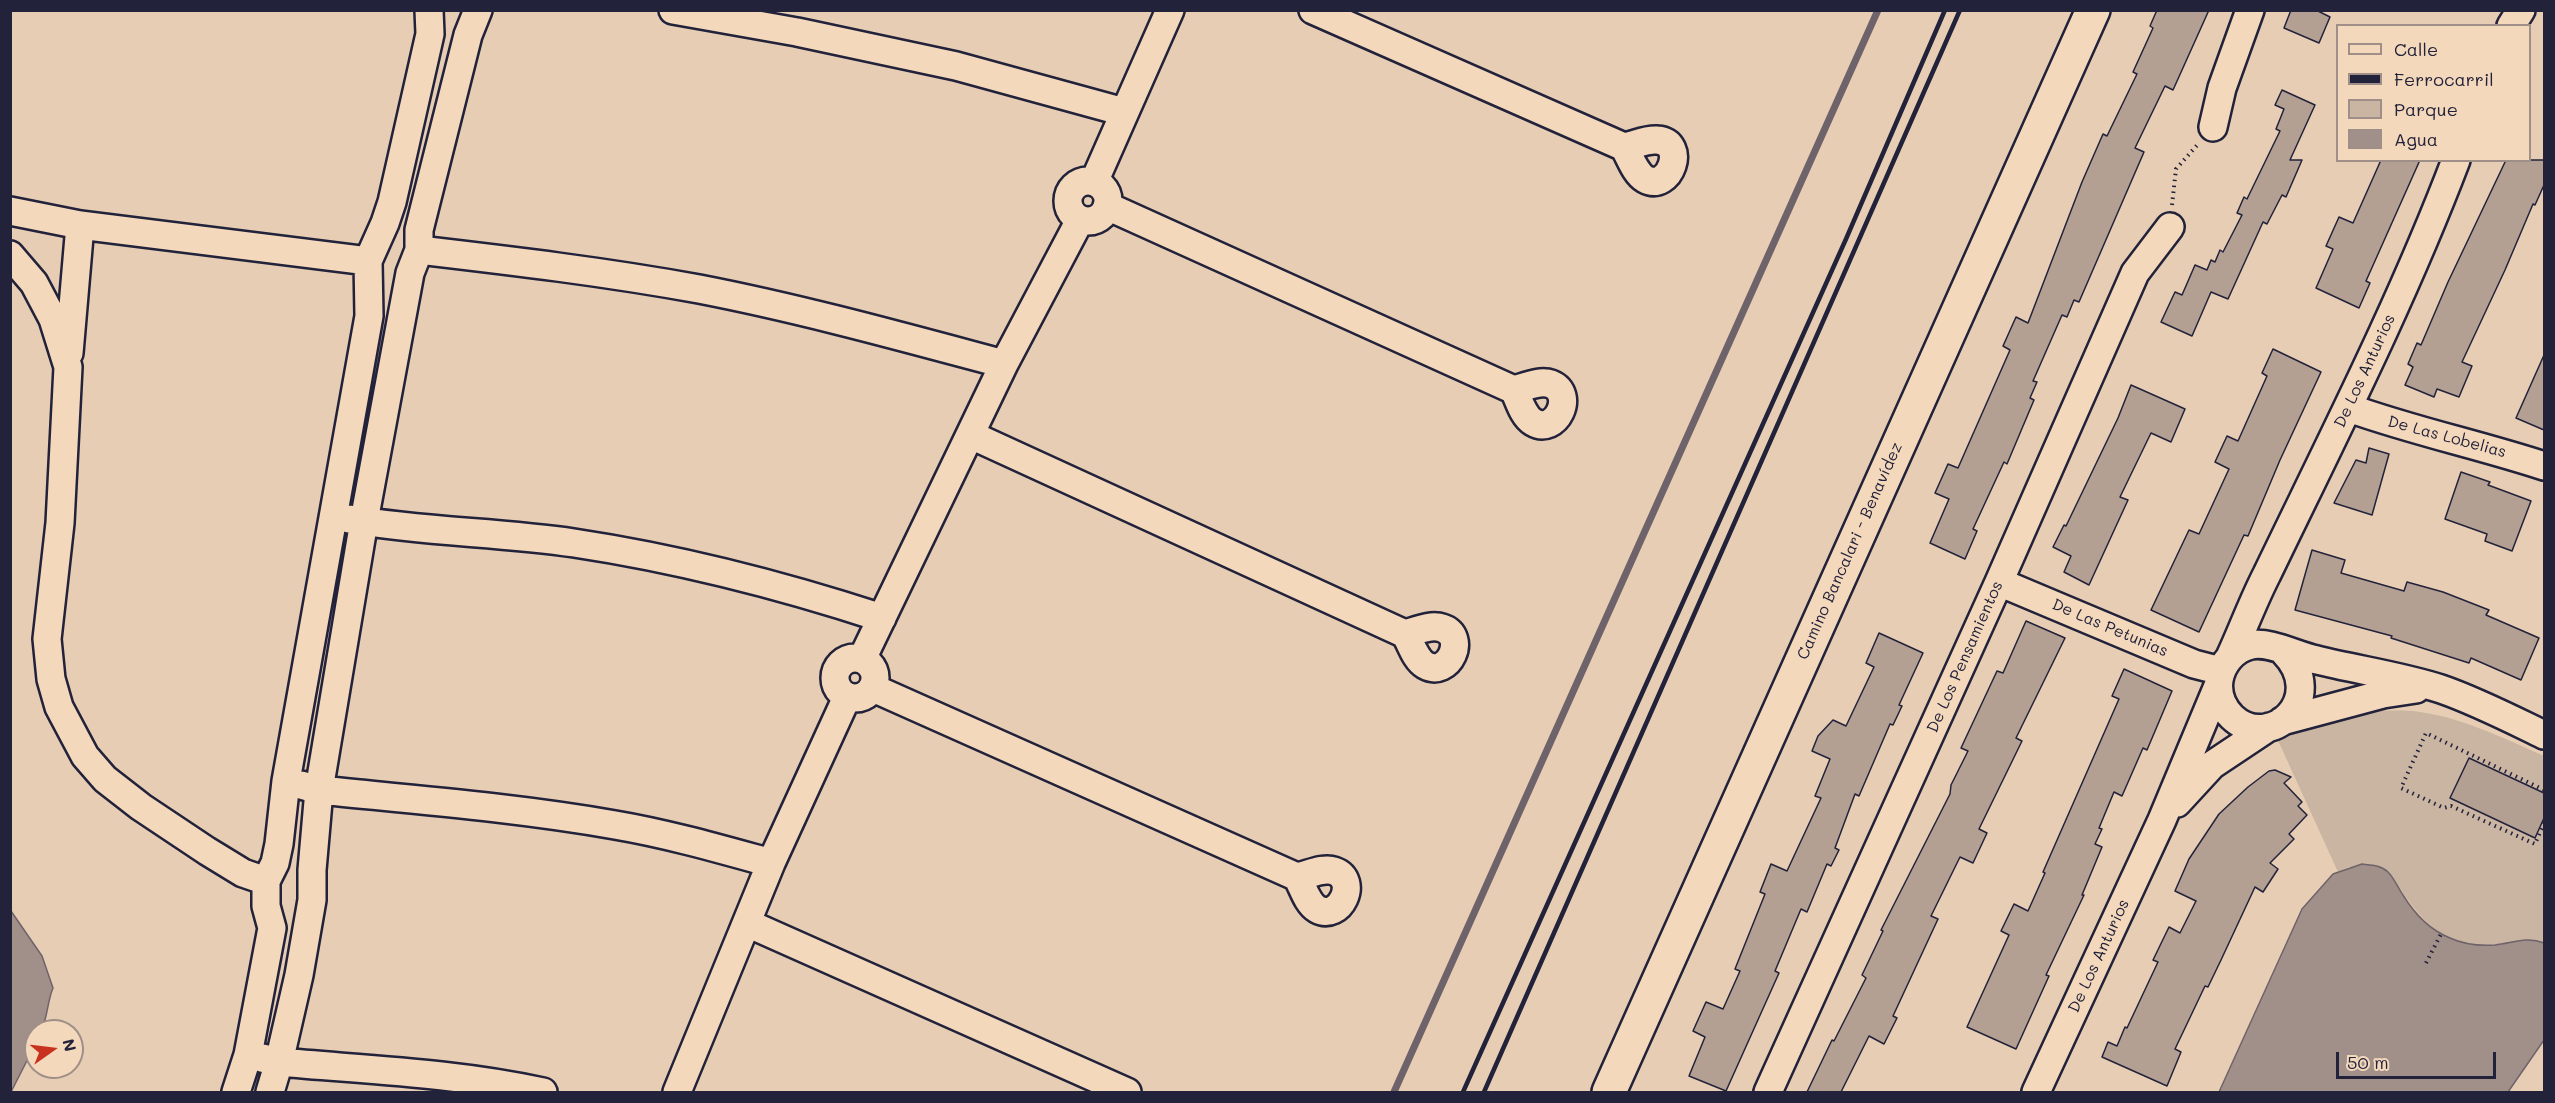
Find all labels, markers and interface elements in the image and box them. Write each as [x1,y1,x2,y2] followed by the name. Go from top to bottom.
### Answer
[2336,24,2531,162] legend
[2394,37,2438,61] text: Calle
[2394,67,2494,91] text: Ferrocarril
[2394,97,2458,121] text: Parque
[2394,127,2438,151] text: Agua
[2330,311,2400,431] street label: De Los Anturios
[2386,412,2508,462] street label: De Las Lobelias
[1793,439,1907,663] street label: Camino Bancalari - Benavídez
[1923,578,2007,736] street label: De Los Pensamientos
[2049,595,2171,661] street label: De Las Petunias
[2064,896,2134,1016] street label: De Los Anturios
[24,1019,84,1079] north arrow
[58,1037,82,1053] text: N
[2339,1040,2500,1078] scale bar
[2347,1050,2389,1074] text: 50 m

